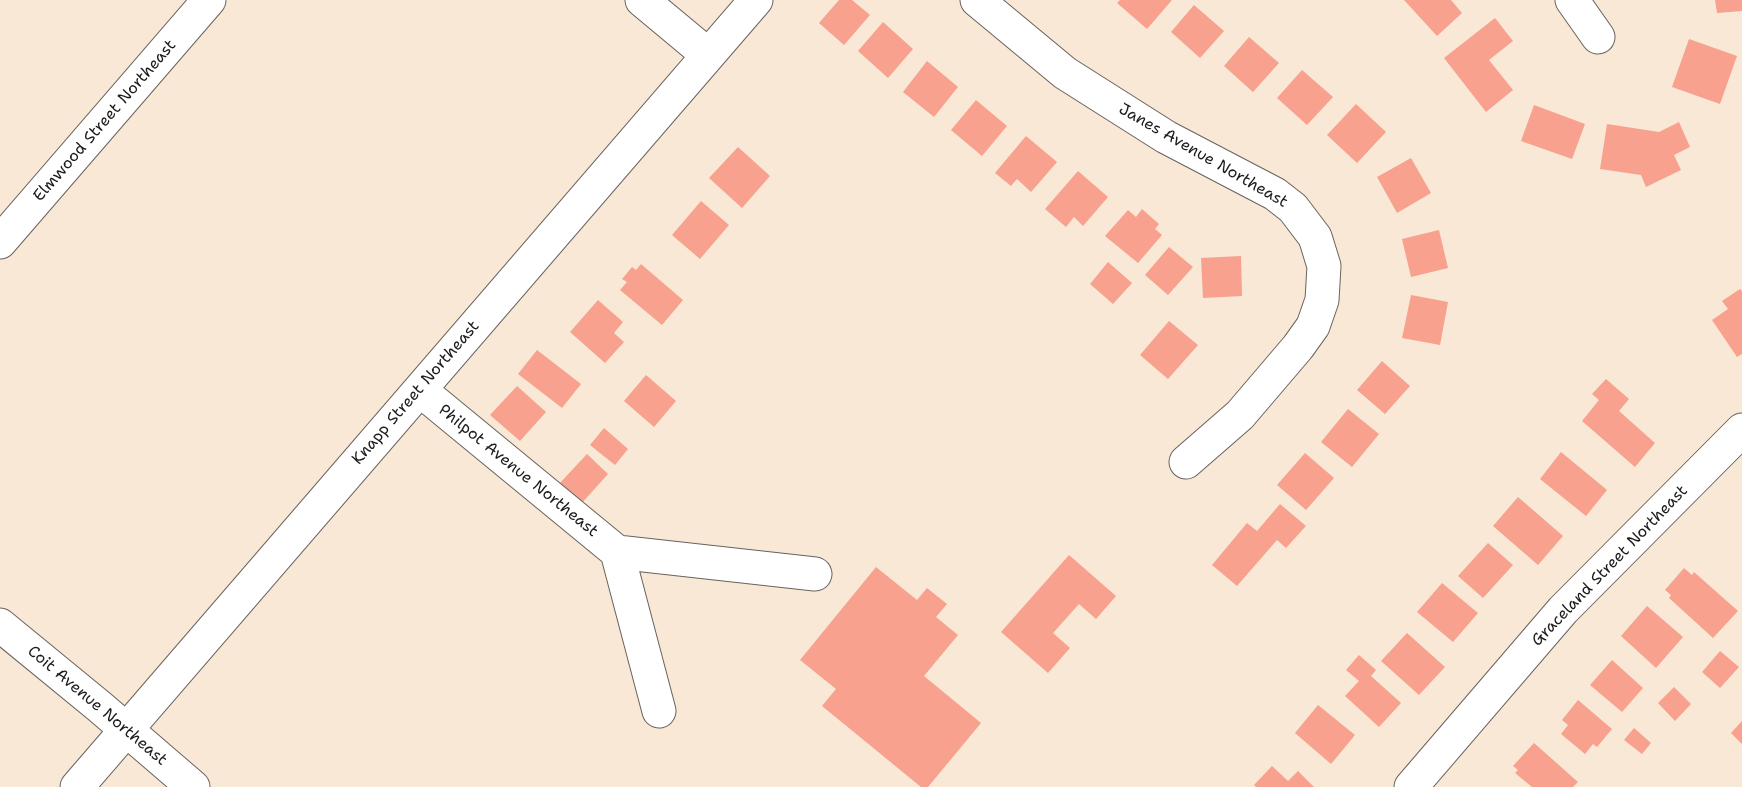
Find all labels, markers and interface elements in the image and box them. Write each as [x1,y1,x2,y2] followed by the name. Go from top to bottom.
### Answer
[30,36,180,206] street label: Elmwood Street Northeast
[1115,100,1291,212] street label: Janes Avenue Northeast
[348,317,484,469] street label: Knapp Street Northeast
[434,401,602,541] street label: Philpot Avenue Northeast
[1528,482,1692,650] street label: Graceland Street Northeast
[23,642,171,770] street label: Coit Avenue Northeast

